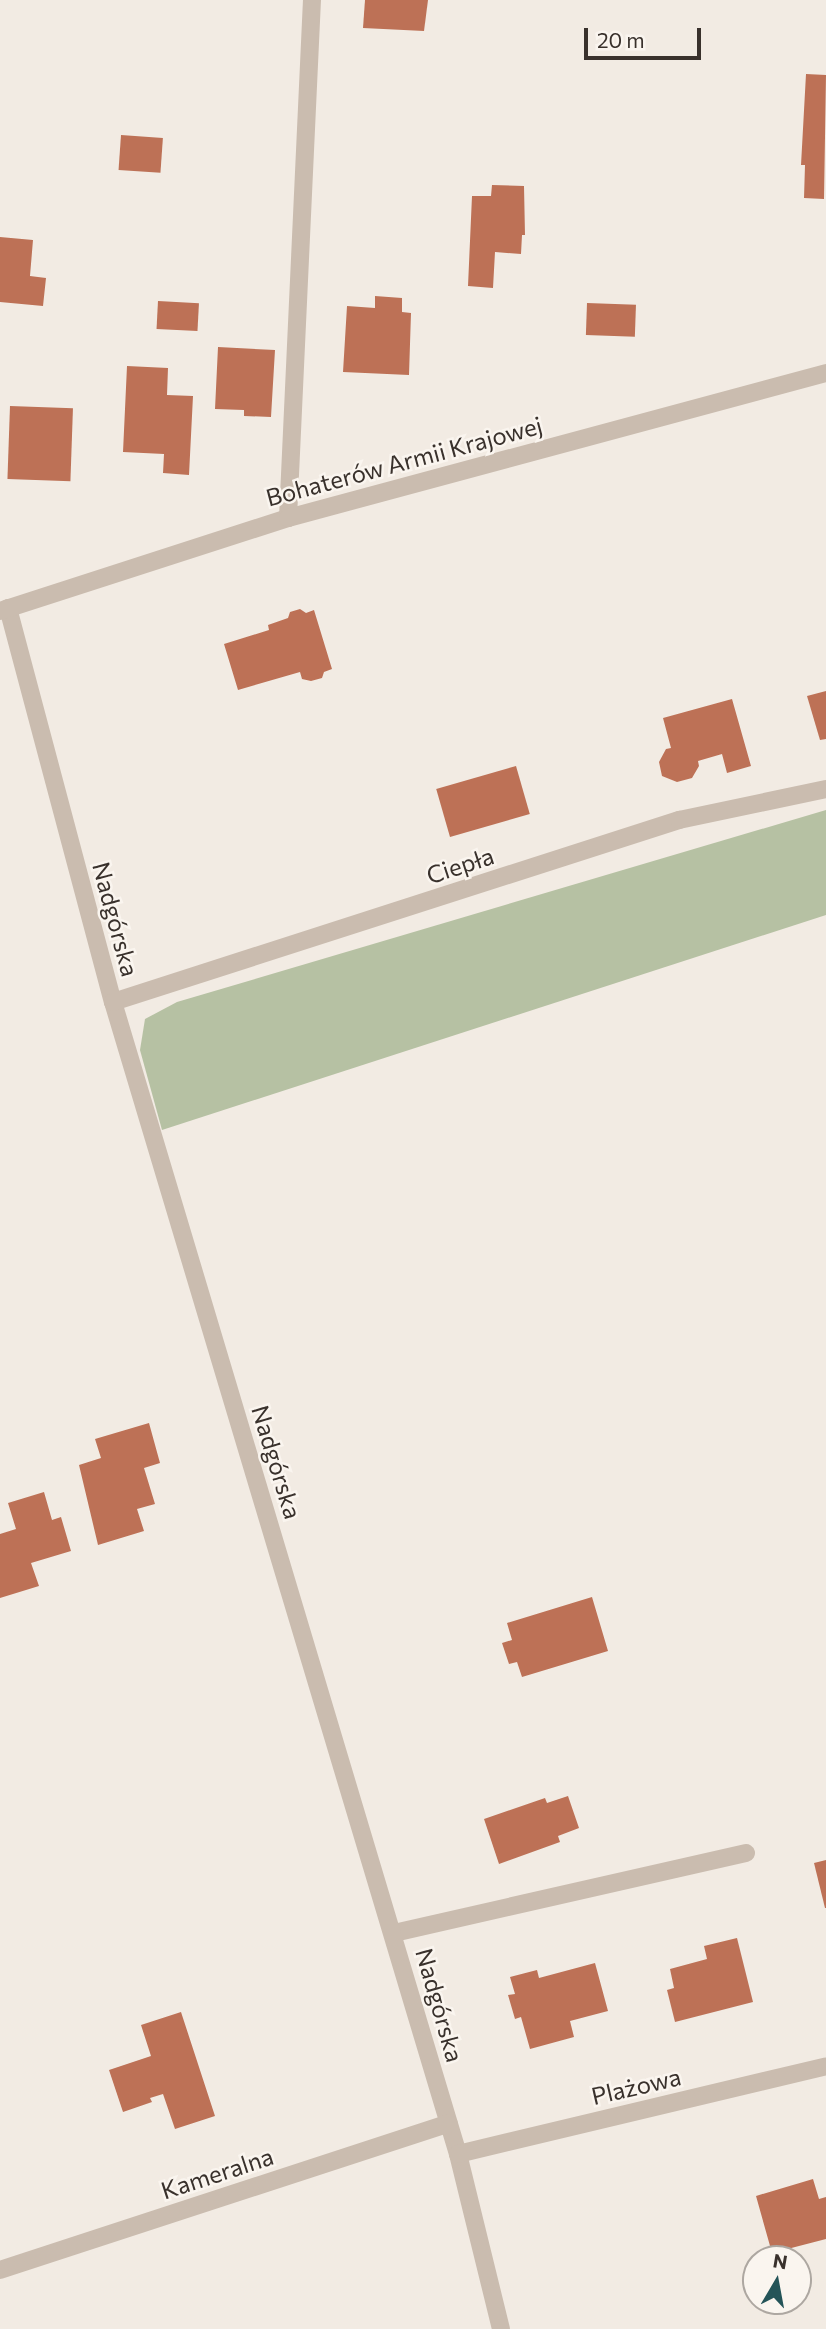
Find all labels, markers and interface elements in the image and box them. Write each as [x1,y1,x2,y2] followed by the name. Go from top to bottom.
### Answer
[588,14,705,58] scale bar
[597,27,645,52] text: 20 m
[263,410,545,512] street label: Bohaterów Armii Krajowej
[423,841,497,889] street label: Ciepła
[87,859,145,979] street label: Nadgórska
[246,1402,308,1522] street label: Nadgórska
[410,1945,470,2065] street label: Nadgórska
[588,2062,684,2110] street label: Plażowa
[157,2141,277,2205] street label: Kameralna
[742,2245,812,2315] north arrow
[771,2248,789,2273] text: N

